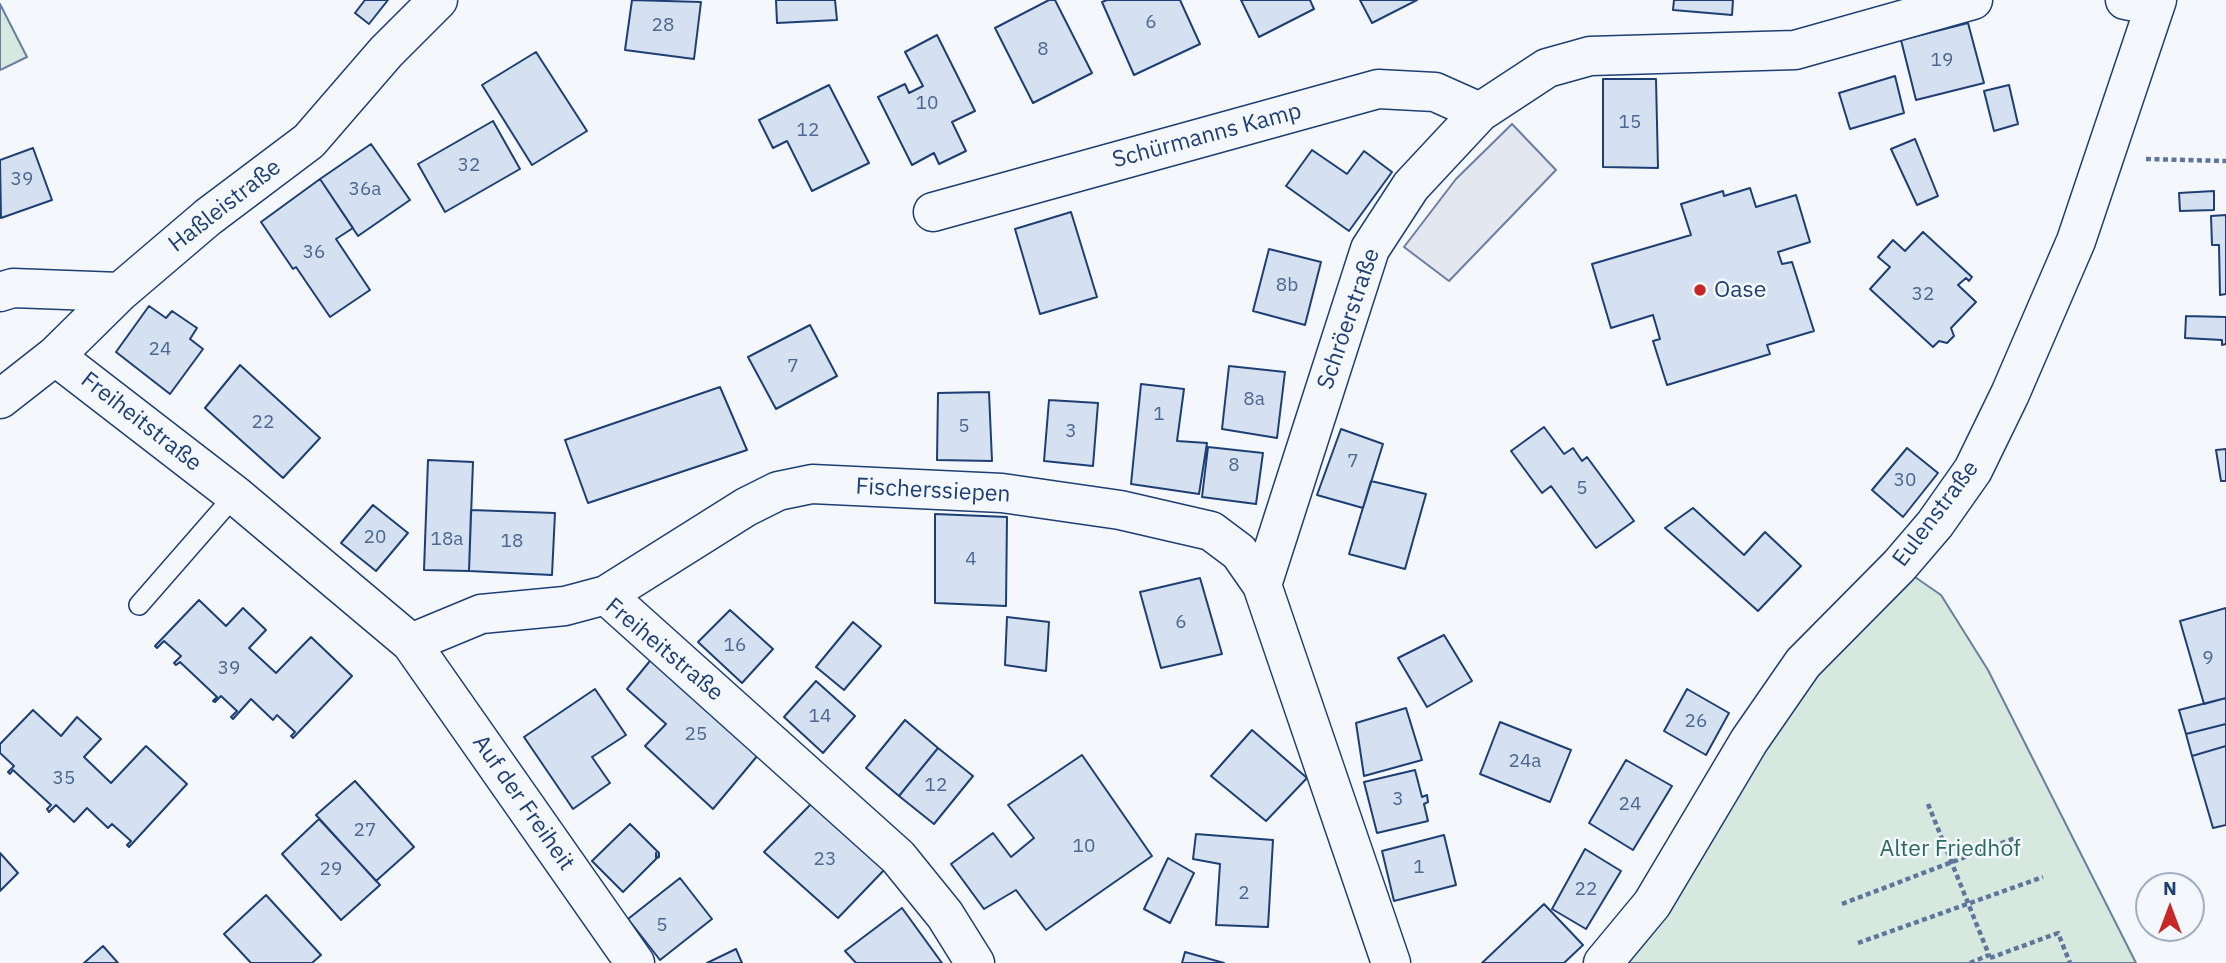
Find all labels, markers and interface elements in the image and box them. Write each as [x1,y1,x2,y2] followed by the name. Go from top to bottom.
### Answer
[1145,12,1157,34] house number: 6
[652,15,674,37] house number: 28
[1037,39,1049,61] house number: 8
[1931,50,1953,72] house number: 19
[916,93,938,115] house number: 10
[1109,97,1305,175] street label: Schürmanns Kamp
[1619,112,1641,134] house number: 15
[797,120,819,142] house number: 12
[163,154,287,258] street label: Haßleistraße
[458,155,480,177] house number: 32
[11,169,33,191] house number: 39
[349,179,381,201] house number: 36a
[303,242,325,264] house number: 36
[1312,245,1386,393] street label: Schröerstraße
[1276,275,1298,297] house number: 8b
[1714,276,1766,304] place label: Oase
[1692,282,1708,298] marker: Oase
[1912,284,1934,306] house number: 32
[149,339,171,361] house number: 24
[787,356,799,378] house number: 7
[75,366,207,478] street label: Freiheitstraße
[1243,389,1265,411] house number: 8a
[1153,404,1165,426] house number: 1
[252,412,274,434] house number: 22
[958,416,970,438] house number: 5
[1065,421,1077,443] house number: 3
[1347,451,1359,473] house number: 7
[1228,455,1240,477] house number: 8
[1887,456,1985,572] street label: Eulenstraße
[1894,470,1916,492] house number: 30
[855,473,1011,509] street label: Fischerssiepen
[1576,478,1588,500] house number: 5
[364,527,386,549] house number: 20
[431,529,463,551] house number: 18a
[501,531,523,553] house number: 18
[965,549,977,571] house number: 4
[599,593,729,707] street label: Freiheitstraße
[1175,612,1187,634] house number: 6
[724,635,746,657] house number: 16
[2202,648,2214,670] house number: 9
[218,658,240,680] house number: 39
[809,706,831,728] house number: 14
[1685,711,1707,733] house number: 26
[685,724,707,746] house number: 25
[466,730,580,876] street label: Auf der Freiheit
[1509,751,1541,773] house number: 24a
[53,768,75,790] house number: 35
[925,775,947,797] house number: 12
[1392,789,1404,811] house number: 3
[1619,794,1641,816] house number: 24
[354,820,376,842] house number: 27
[1879,835,2021,863] park label: Alter Friedhof
[1073,836,1095,858] house number: 10
[814,849,836,871] house number: 23
[1413,857,1425,879] house number: 1
[320,859,342,881] house number: 29
[2135,872,2205,942] north arrow
[2163,876,2177,900] text: N
[1575,879,1597,901] house number: 22
[1238,883,1250,905] house number: 2
[656,915,668,937] house number: 5

